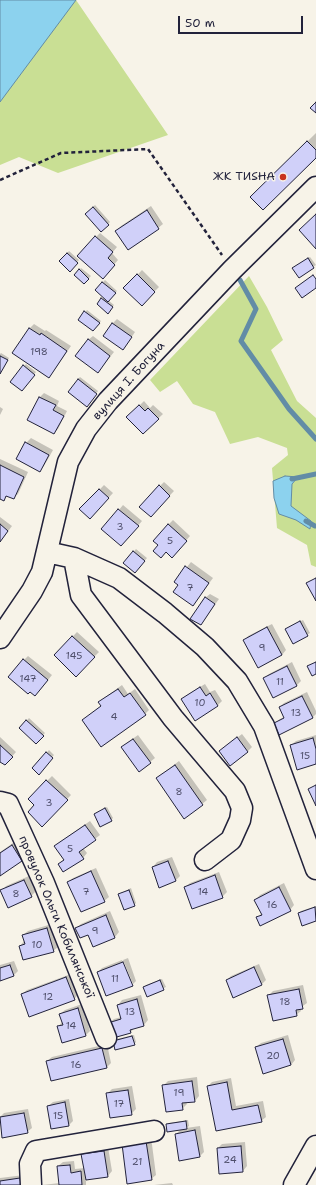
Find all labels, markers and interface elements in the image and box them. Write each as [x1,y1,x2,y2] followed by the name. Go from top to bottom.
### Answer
[180,8,305,34] scale bar
[185,15,215,31] text: 50 m
[213,170,275,184] place label: ЖК ТИSHA
[278,172,288,182] marker: ЖК ТИSHA
[90,339,168,423] street label: вулиця І. Богуна
[30,346,48,358] house number: 198
[117,521,123,533] house number: 3
[167,535,173,547] house number: 5
[187,582,193,594] house number: 7
[259,642,265,654] house number: 9
[66,650,82,662] house number: 145
[19,673,37,685] house number: 147
[276,676,284,688] house number: 11
[195,697,205,709] house number: 10
[291,707,301,719] house number: 13
[111,711,117,723] house number: 4
[300,750,310,762] house number: 15
[176,786,182,798] house number: 8
[46,797,52,809] house number: 3
[15,834,97,1000] street label: провулок Ольги Кобилянської
[67,843,73,855] house number: 5
[83,886,89,898] house number: 7
[198,886,208,898] house number: 14
[13,888,19,900] house number: 8
[267,899,277,911] house number: 16
[92,925,98,937] house number: 9
[32,939,42,951] house number: 10
[111,973,119,985] house number: 11
[43,991,53,1003] house number: 12
[279,996,291,1008] house number: 18
[125,1006,135,1018] house number: 13
[66,1020,76,1032] house number: 14
[266,1050,280,1062] house number: 20
[71,1059,81,1071] house number: 16
[174,1087,184,1099] house number: 19
[114,1098,124,1110] house number: 17
[53,1110,63,1122] house number: 15
[223,1154,237,1166] house number: 24
[132,1156,142,1168] house number: 21

